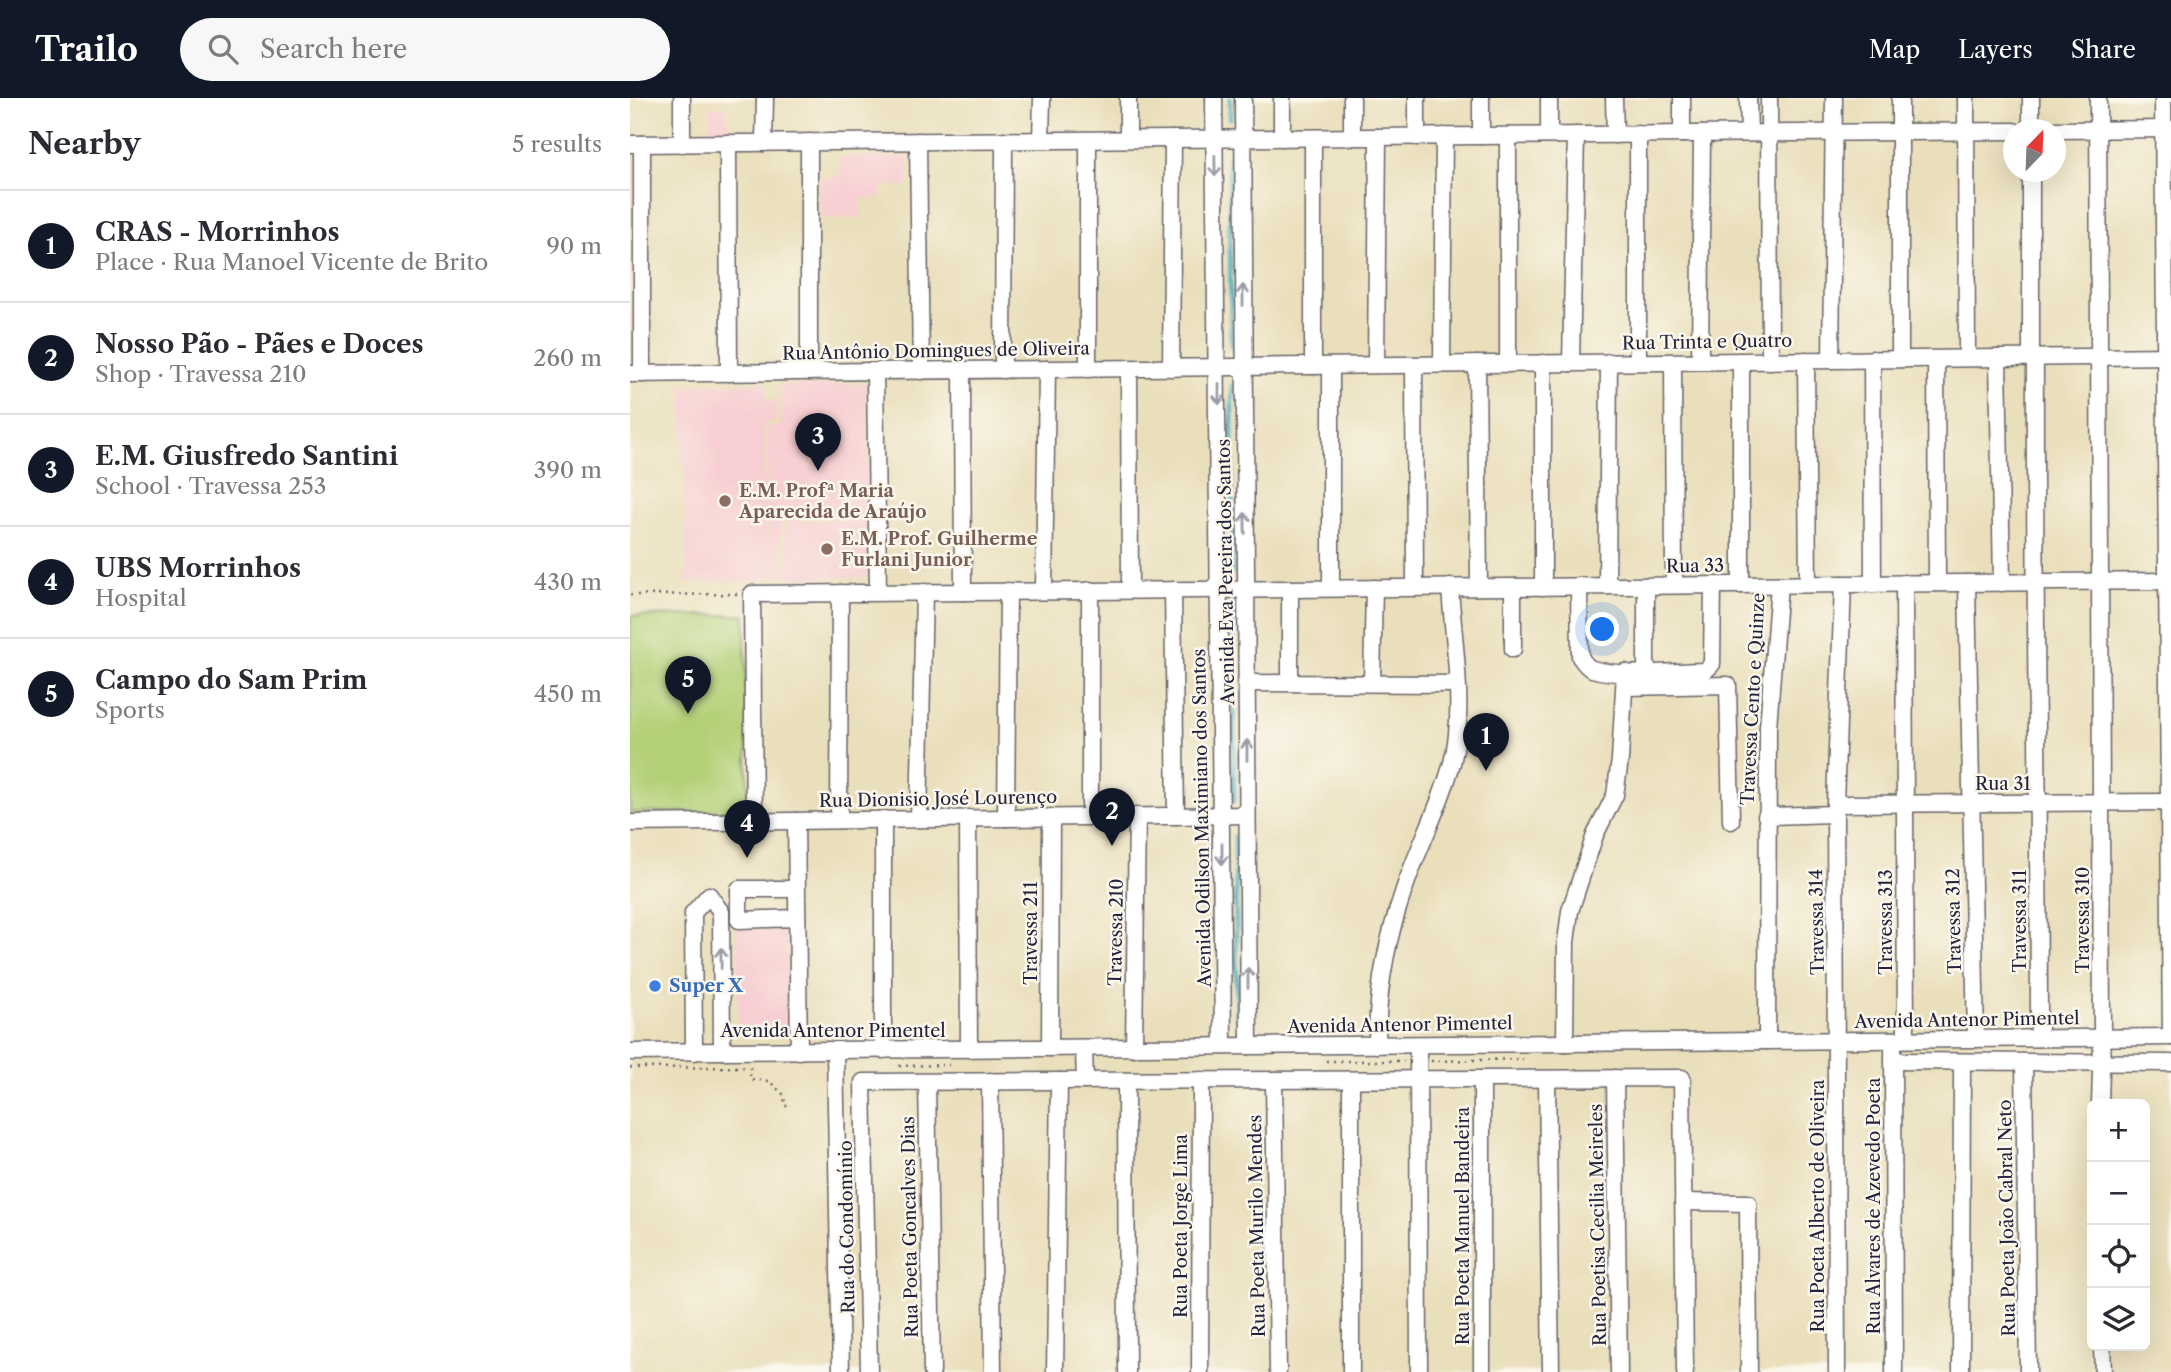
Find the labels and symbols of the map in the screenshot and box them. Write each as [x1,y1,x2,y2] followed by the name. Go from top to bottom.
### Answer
[2003,119,2066,182] north arrow
[1208,154,1222,177] one-way arrow
[1236,284,1250,307] one-way arrow
[1622,330,1792,354] street label: Rua Trinta e Quatro
[782,337,1091,365] street label: Rua Antônio Domingues de Oliveira
[1212,382,1226,405] one-way arrow
[795,413,841,471] pin: 3
[1213,439,1239,706] street label: Avenida Eva Pereira dos Santos
[738,480,927,523] place label: E.M. Profª Maria Aparecida de Araújo
[717,493,733,509] marker: E.M. Profª Maria Aparecida de Araújo
[1238,512,1252,535] one-way arrow
[841,528,1038,571] place label: E.M. Prof. Guilherme Furlani Junior
[819,541,835,557] marker: E.M. Prof. Guilherme Furlani Junior
[1666,554,1724,578] street label: Rua 33
[1736,592,1770,806] street label: Travessa Cento e Quinze
[1585,612,1619,646] your location
[1188,648,1216,989] street label: Avenida Odilson Maximiano dos Santos
[665,656,711,714] pin: 5
[1463,713,1509,771] pin: 1
[1240,739,1254,762] one-way arrow
[1975,773,2031,795] street label: Rua 31
[819,786,1057,812] street label: Rua Dionisio José Lourenço
[1089,788,1135,846] pin: 2
[724,800,770,858] pin: 4
[1215,842,1229,865] one-way arrow
[2072,867,2094,973] street label: Travessa 310
[1942,868,1966,974] street label: Travessa 312
[1805,869,1829,975] street label: Travessa 314
[1875,869,1897,975] street label: Travessa 313
[2009,869,2031,973] street label: Travessa 311
[1104,878,1128,986] street label: Travessa 210
[1020,881,1042,985] street label: Travessa 211
[714,947,728,970] one-way arrow
[1241,967,1255,990] one-way arrow
[669,975,744,997] place label: Super X
[647,978,663,994] marker: Super X
[1853,1007,2080,1033] street label: Avenida Antenor Pimentel
[1286,1012,1513,1038] street label: Avenida Antenor Pimentel
[719,1020,946,1042] street label: Avenida Antenor Pimentel
[1863,1077,1885,1334] street label: Rua Alvares de Azevedo Poeta
[1807,1079,1829,1333] street label: Rua Poeta Alberto de Oliveira
[1994,1099,2020,1337] street label: Rua Poeta João Cabral Neto
[1585,1104,1611,1346] street label: Rua Poetisa Cecilia Meireles
[1452,1106,1474,1345] street label: Rua Poeta Manuel Bandeira
[1244,1115,1270,1337] street label: Rua Poeta Murilo Mendes
[897,1116,923,1338] street label: Rua Poeta Goncalves Dias
[1170,1134,1192,1318] street label: Rua Poeta Jorge Lima
[834,1140,860,1314] street label: Rua do Condomínio

